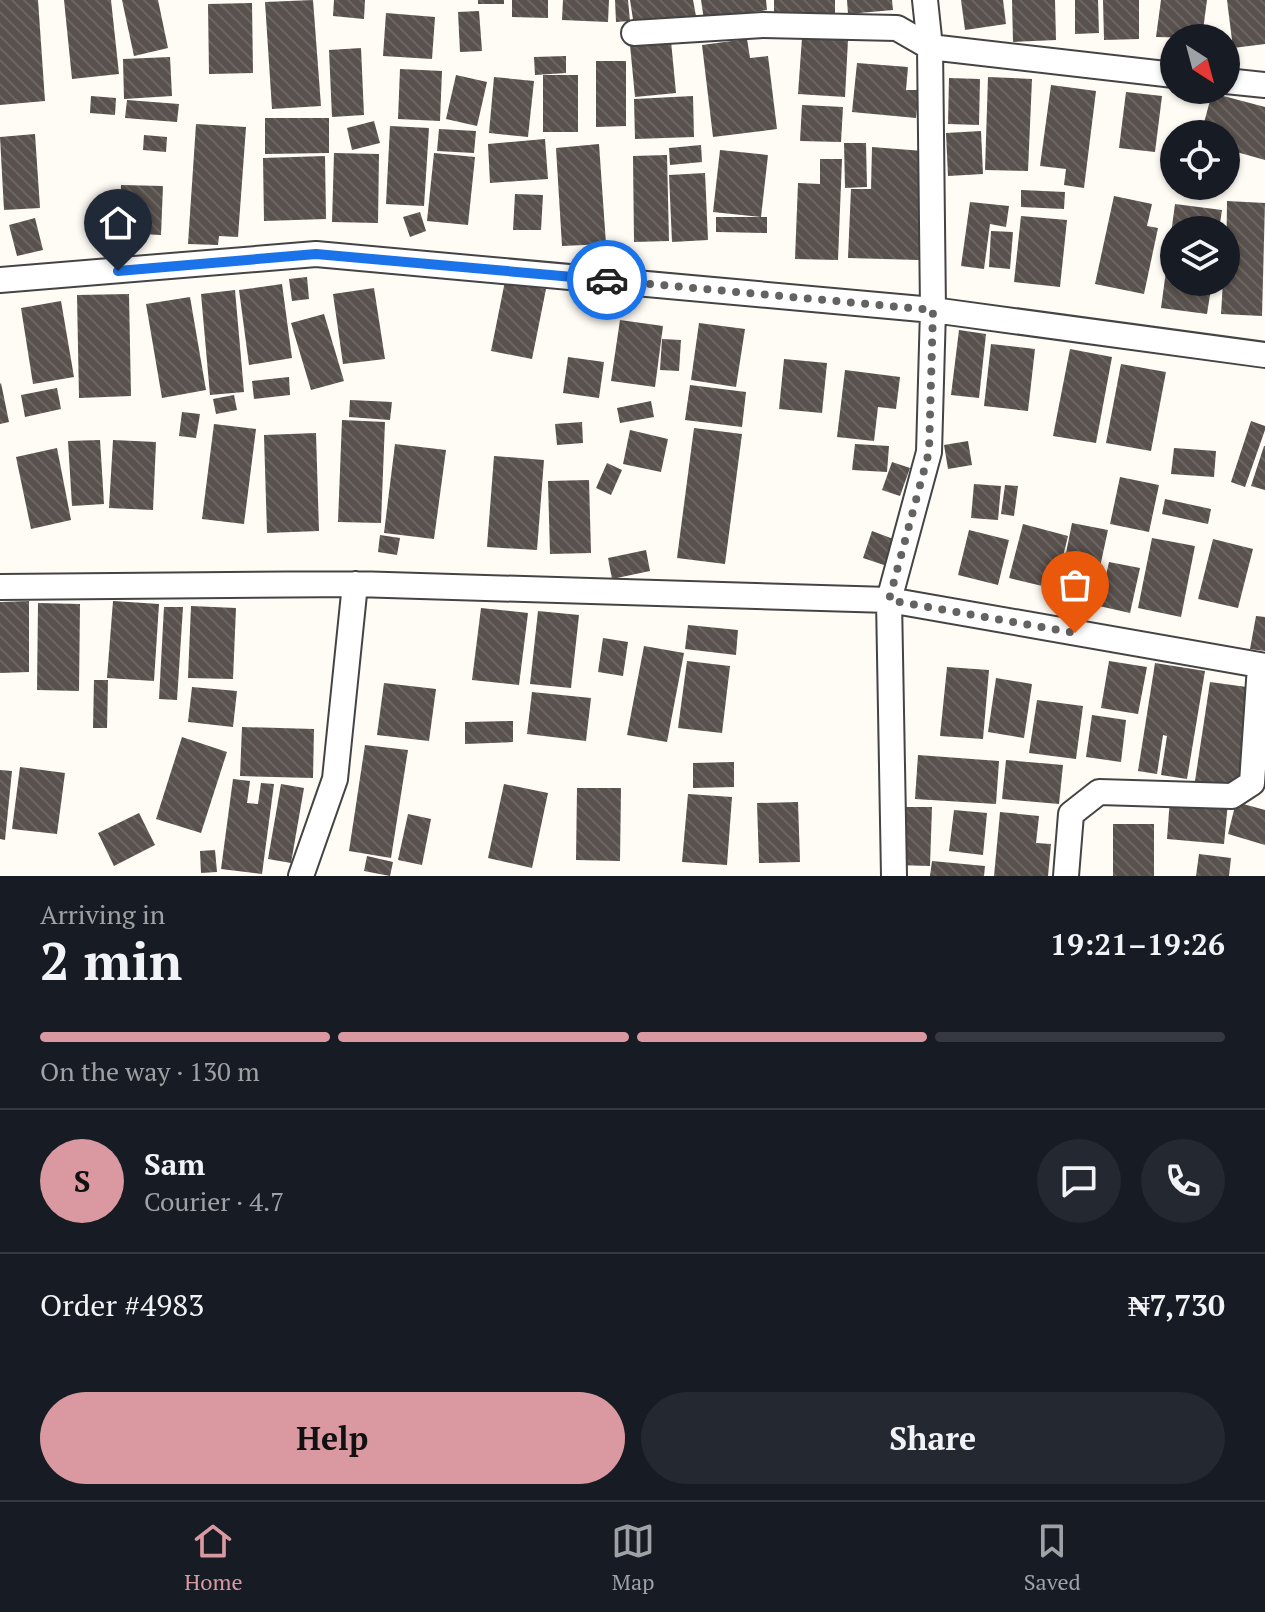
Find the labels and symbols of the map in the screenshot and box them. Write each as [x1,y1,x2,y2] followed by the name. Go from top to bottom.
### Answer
[1160,24,1240,104] north arrow
[84,189,152,271] pin
[567,240,647,320] courier
[1041,551,1109,633] pin

